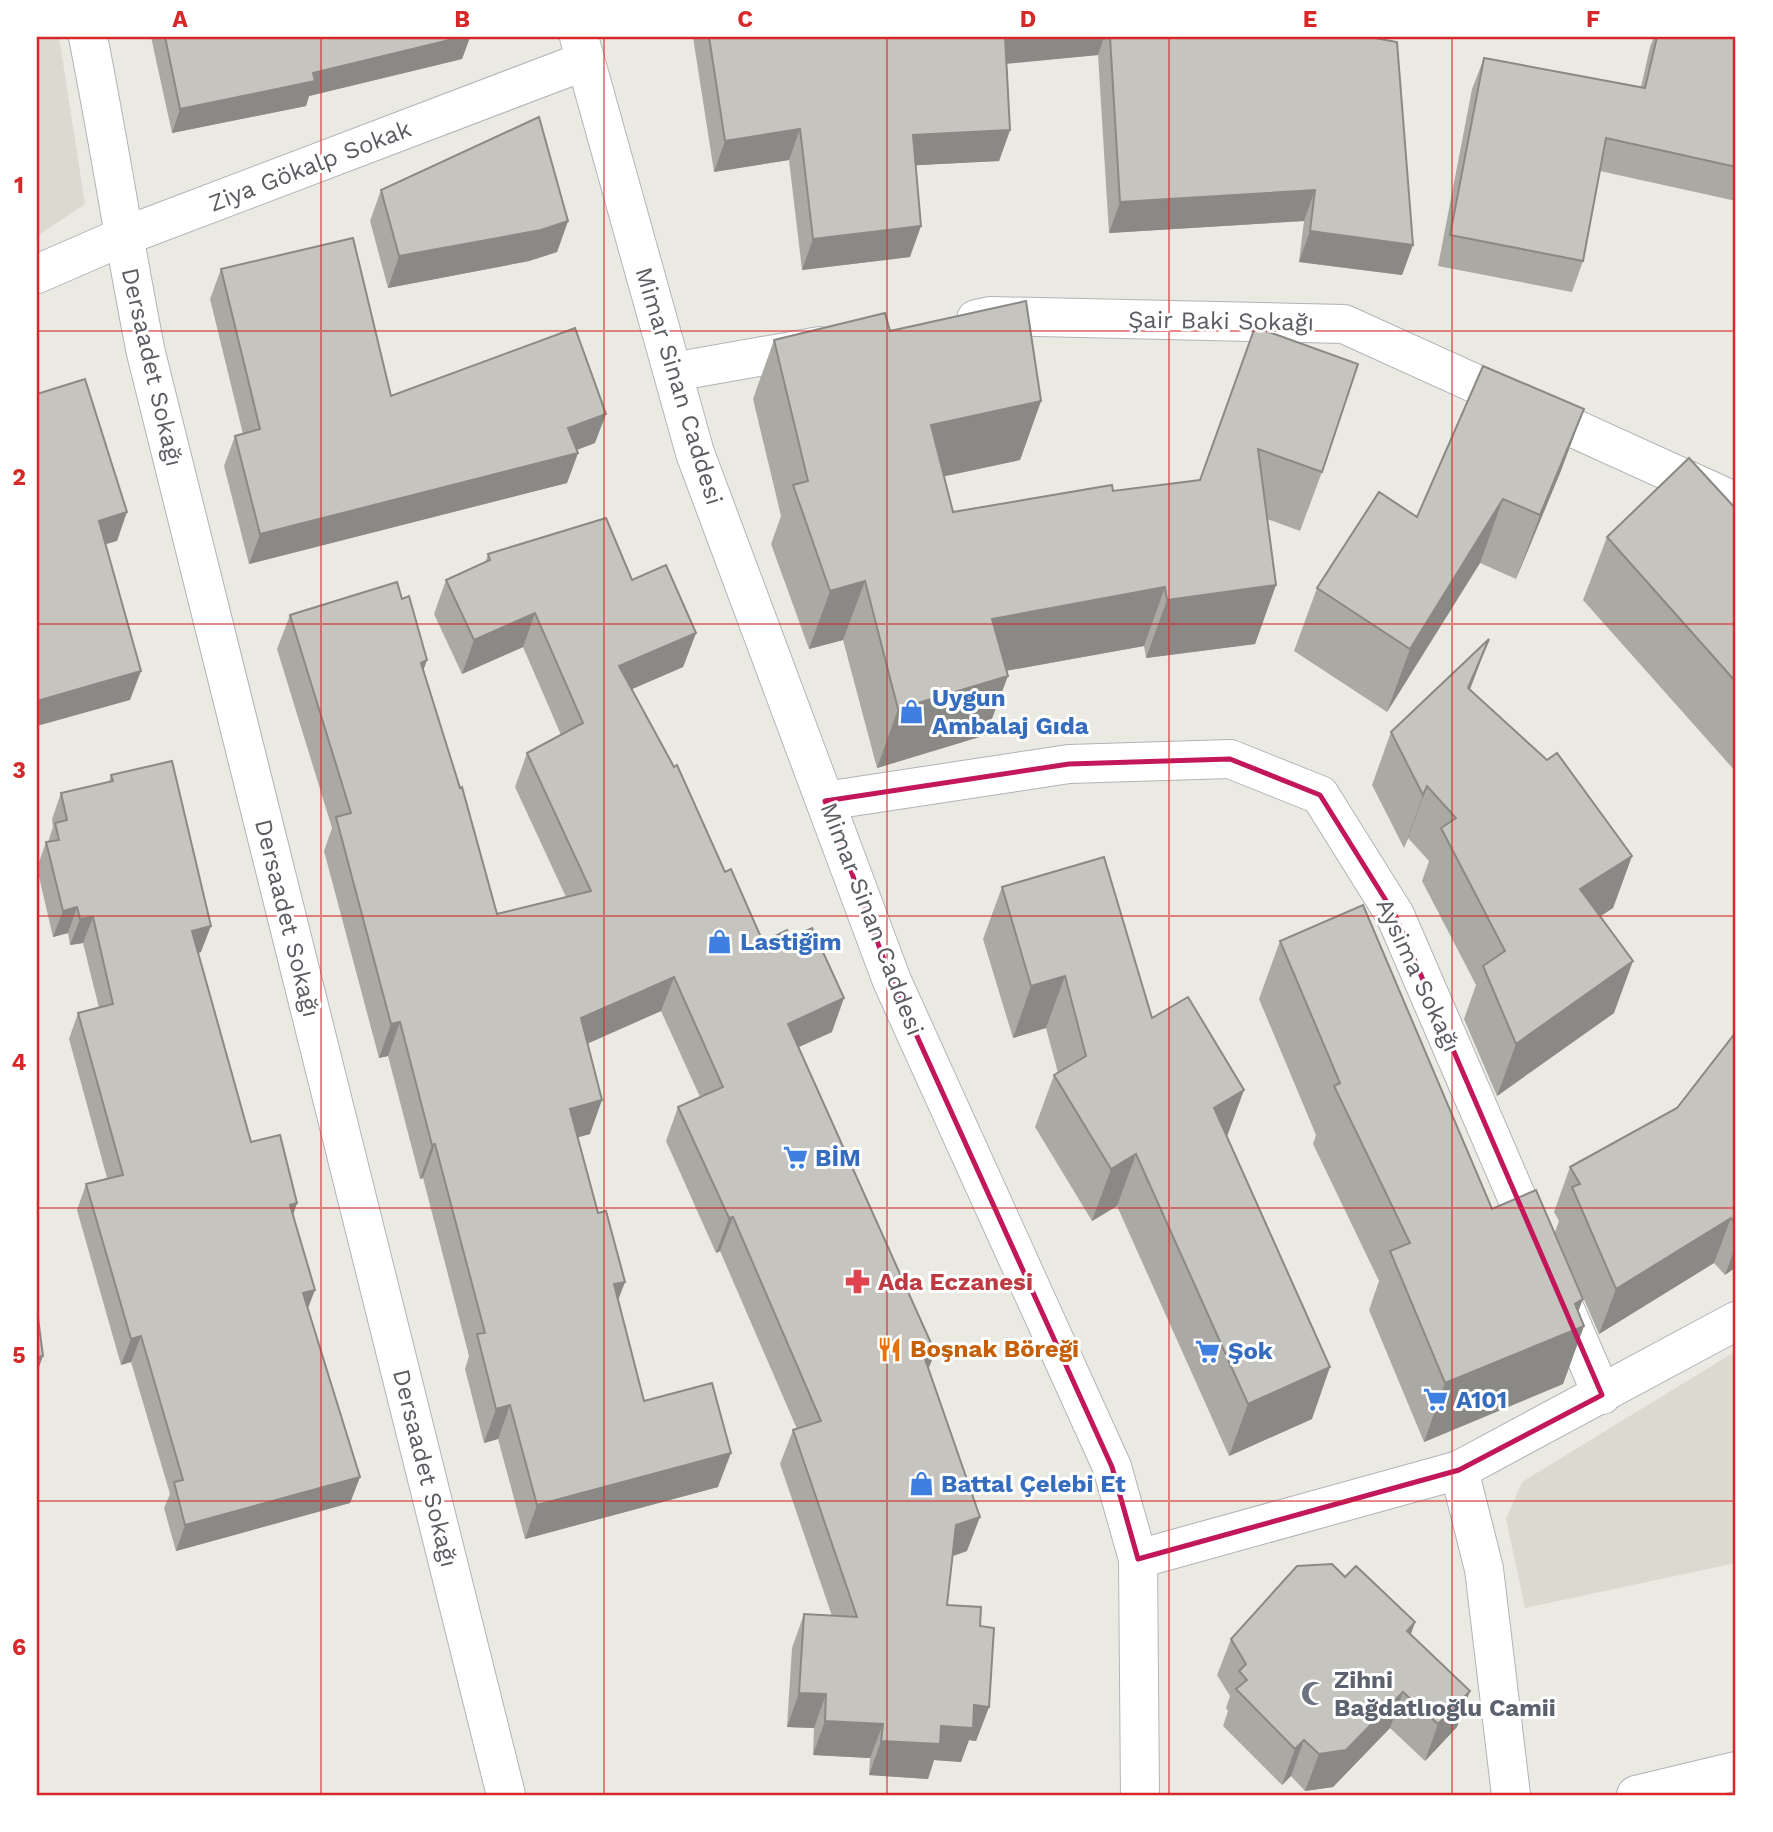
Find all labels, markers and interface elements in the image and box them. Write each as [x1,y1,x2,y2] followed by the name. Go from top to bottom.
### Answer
[172,6,188,33] text: A
[454,6,470,33] text: B
[737,6,753,33] text: C
[1020,6,1036,33] text: D
[1303,6,1317,33] text: E
[1586,6,1600,33] text: F
[205,114,415,217] street label: Ziya Gökalp Sokak
[14,172,24,199] text: 1
[630,264,728,508] street label: Mimar Sinan Caddesi
[116,265,188,469] street label: Dersaadet Sokağı
[1128,305,1314,337] street label: Şair Baki Sokağı
[12,464,26,491] text: 2
[932,684,1089,740] place label: Uygun Ambalaj Gıda
[898,698,926,726] shop icon: Uygun Ambalaj Gıda
[12,757,26,784] text: 3
[815,799,929,1039] street label: Mimar Sinan Caddesi
[249,816,325,1020] street label: Dersaadet Sokağı
[1370,894,1466,1056] street label: Aysima Sokağı
[706,928,734,956] shop icon: Lastiğim
[740,928,842,956] place label: Lastiğim
[12,1049,27,1076] text: 4
[781,1144,809,1172] supermarket icon: BİM
[815,1144,861,1172] place label: BİM
[844,1268,872,1296] pharmacy icon: Ada Eczanesi
[878,1268,1033,1296] place label: Ada Eczanesi
[876,1335,904,1363] restaurant icon: Boşnak Böreği
[910,1335,1079,1363] place label: Boşnak Böreği
[1194,1337,1222,1365] supermarket icon: Şok
[1228,1337,1273,1365] place label: Şok
[12,1342,26,1369] text: 5
[387,1366,463,1570] street label: Dersaadet Sokağı
[1422,1386,1450,1414] supermarket icon: A101
[1456,1386,1507,1414] place label: A101
[907,1470,935,1498] shop icon: Battal Çelebi Et
[941,1470,1126,1498] place label: Battal Çelebi Et
[12,1634,26,1661] text: 6
[1334,1666,1556,1722] place label: Zihni Bağdatlıoğlu Camii
[1300,1680,1328,1708] mosque icon: Zihni Bağdatlıoğlu Camii

